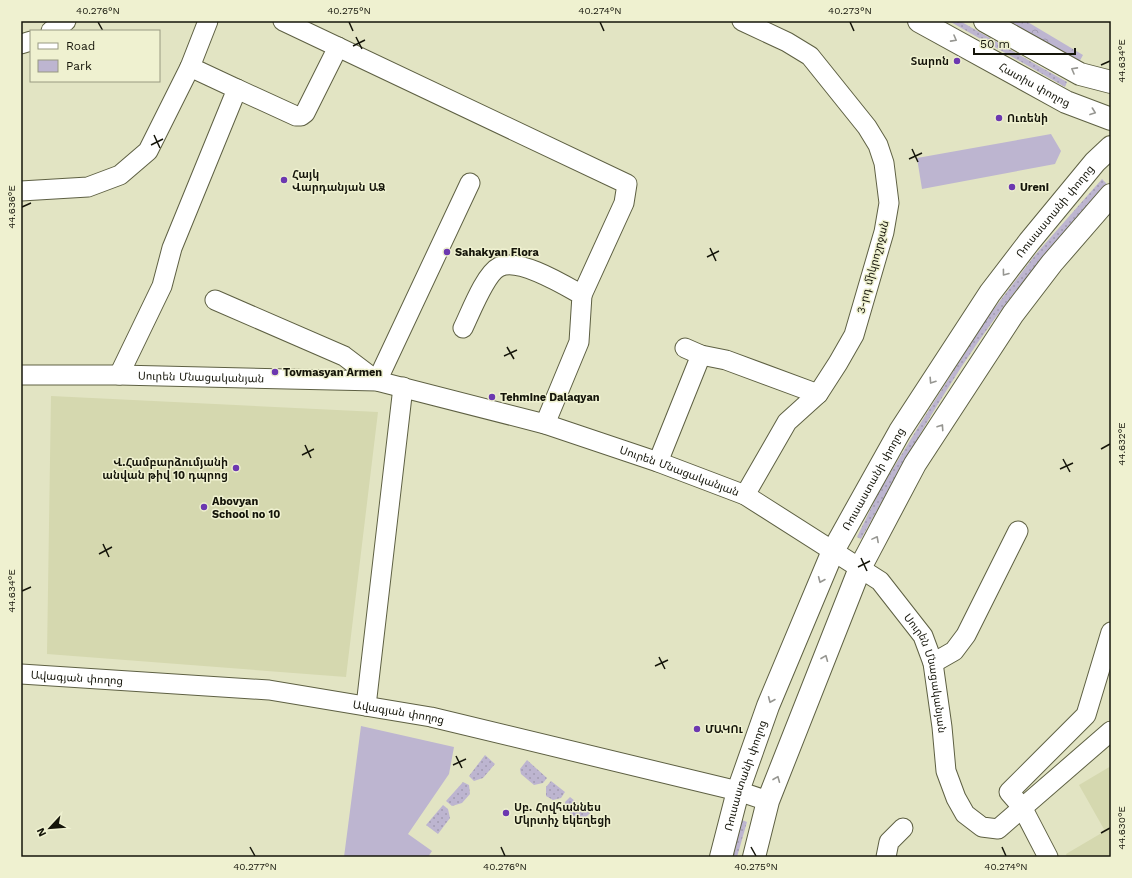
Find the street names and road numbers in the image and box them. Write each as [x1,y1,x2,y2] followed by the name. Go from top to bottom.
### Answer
[997,60,1072,109] street label: Հատիս փողոց
[1013,162,1096,260] street label: Ռուսաստանի փողոց
[854,219,892,315] street label: 3-րդ միկրոշրջան
[138,369,264,385] street label: Սուրեն Մնացականյան
[839,425,907,533] street label: Ռուսաստանի փողոց
[618,443,741,499] street label: Սուրեն Մնացականյան
[901,611,949,734] street label: Սուրեն Մնացականյան
[30,668,124,687] street label: Ավագյան փողոց
[352,698,446,726] street label: Ավագյան փողոց
[721,718,769,832] street label: Ռուսաստանի փողոց

